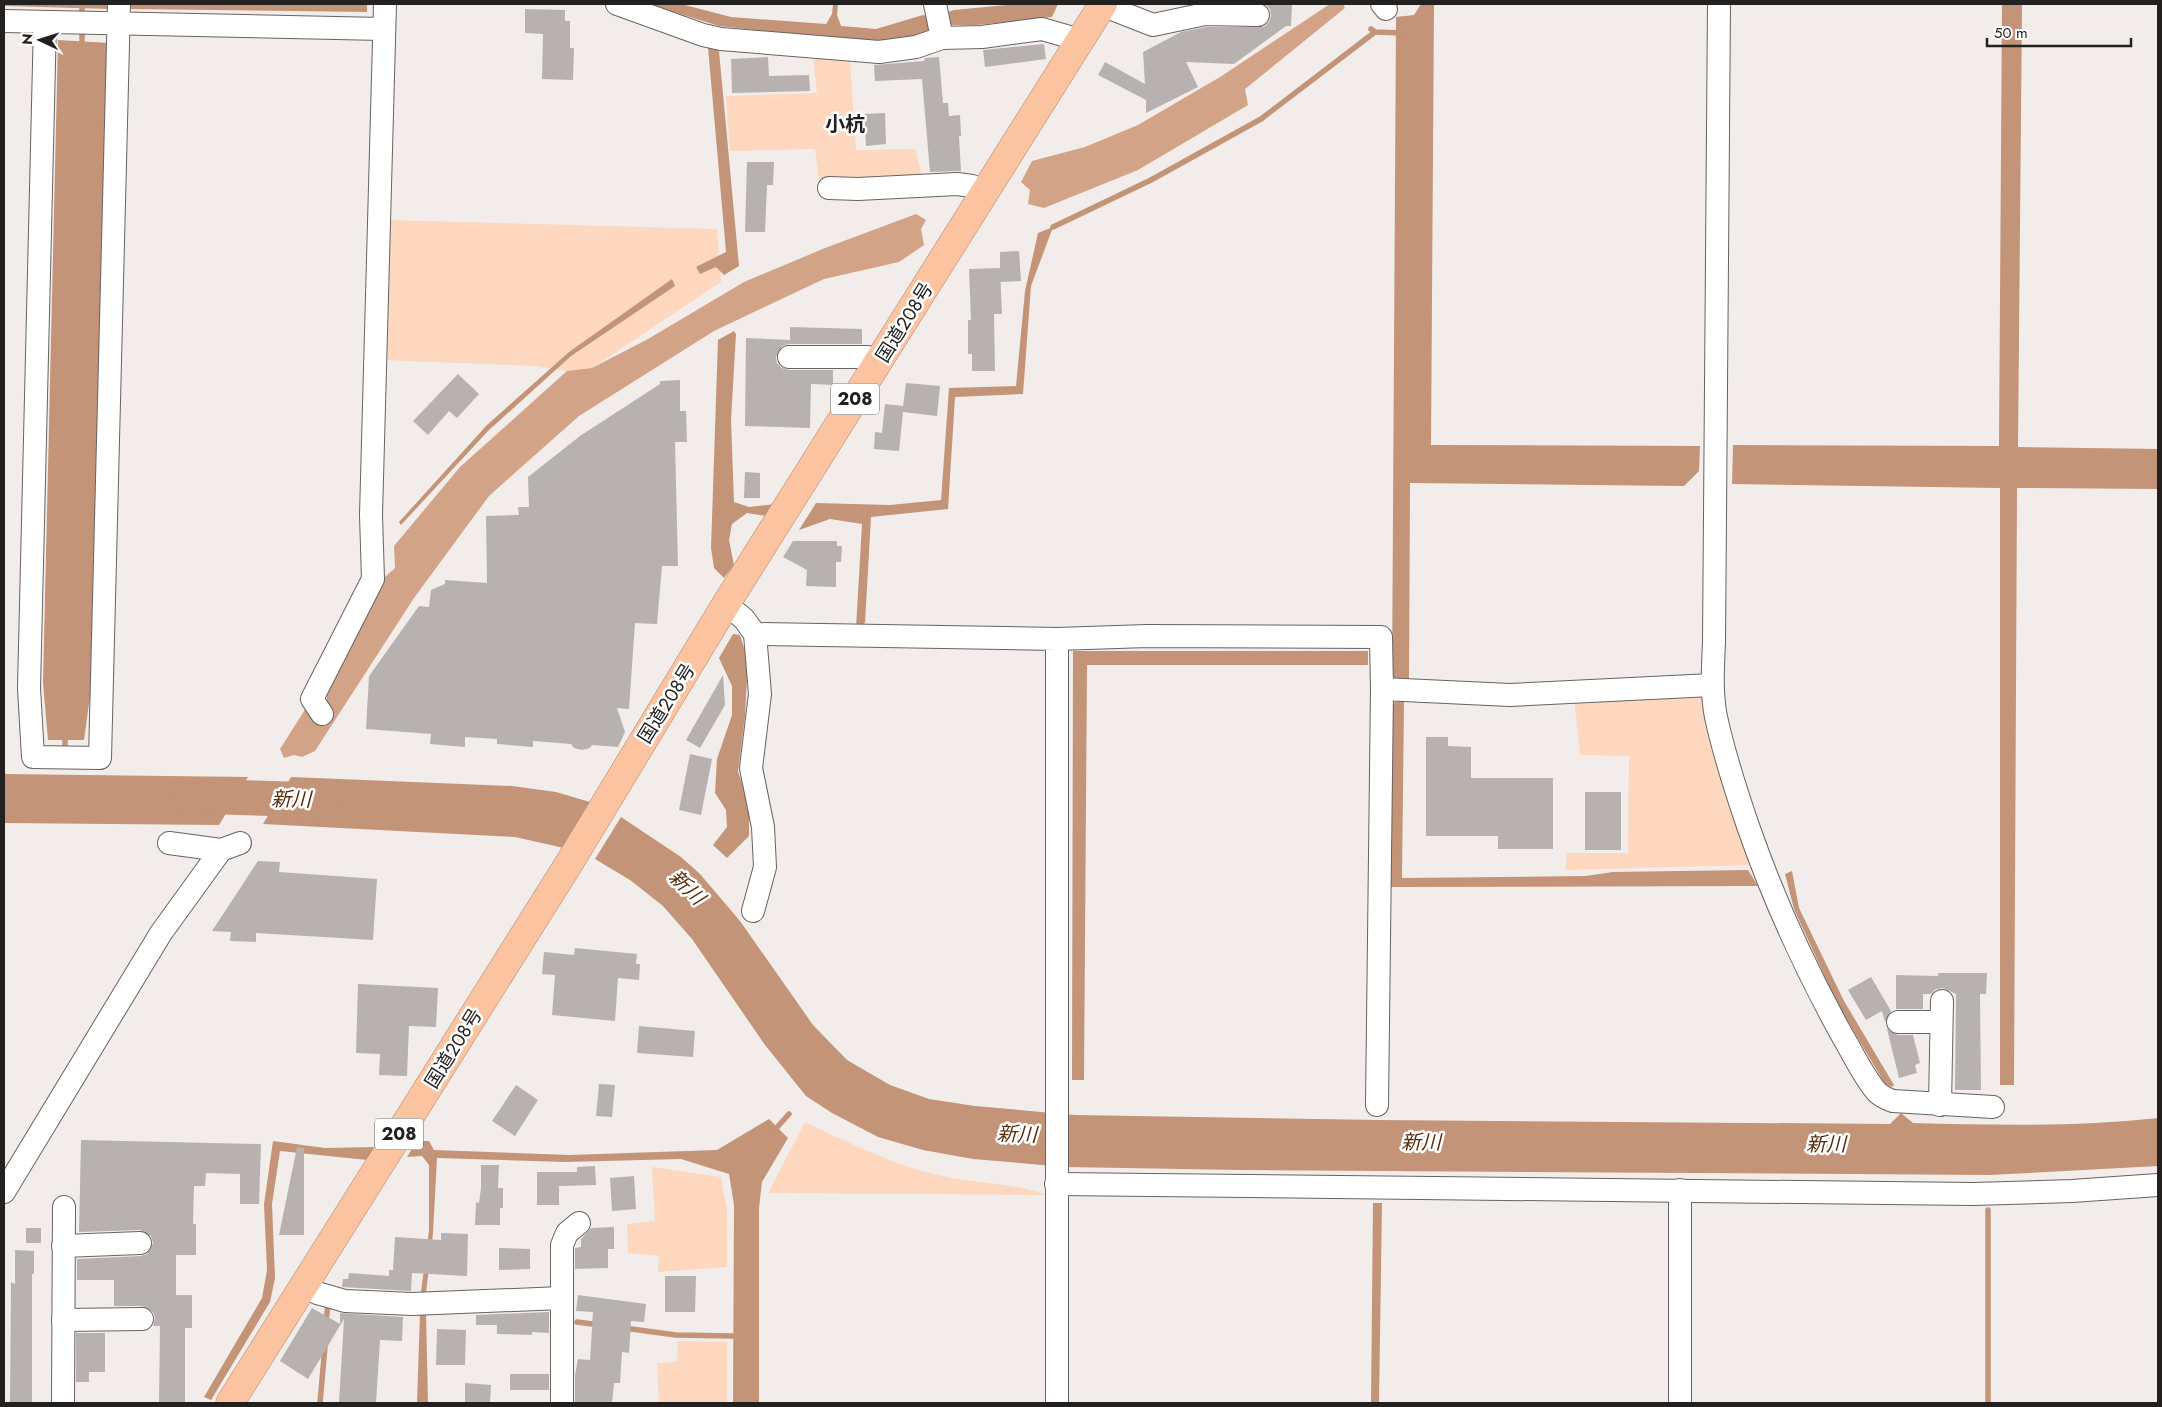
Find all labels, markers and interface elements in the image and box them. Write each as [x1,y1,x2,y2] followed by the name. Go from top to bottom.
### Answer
[15,15,65,65] north arrow
[1987,15,2131,47] scale bar
[1994,22,2028,44] text: 50 m
[17,33,37,45] text: N
[825,110,865,139] district label: 小杭
[869,277,940,367] street label: 国道208号
[831,384,879,414] road number: 208
[631,658,702,748] street label: 国道208号
[271,785,313,814] water label: 新川
[662,863,713,913] water label: 新川
[418,1003,489,1093] street label: 国道208号
[375,1118,423,1150] road number: 208
[996,1119,1039,1150] water label: 新川
[1401,1128,1443,1157] water label: 新川
[1806,1130,1848,1159] water label: 新川

